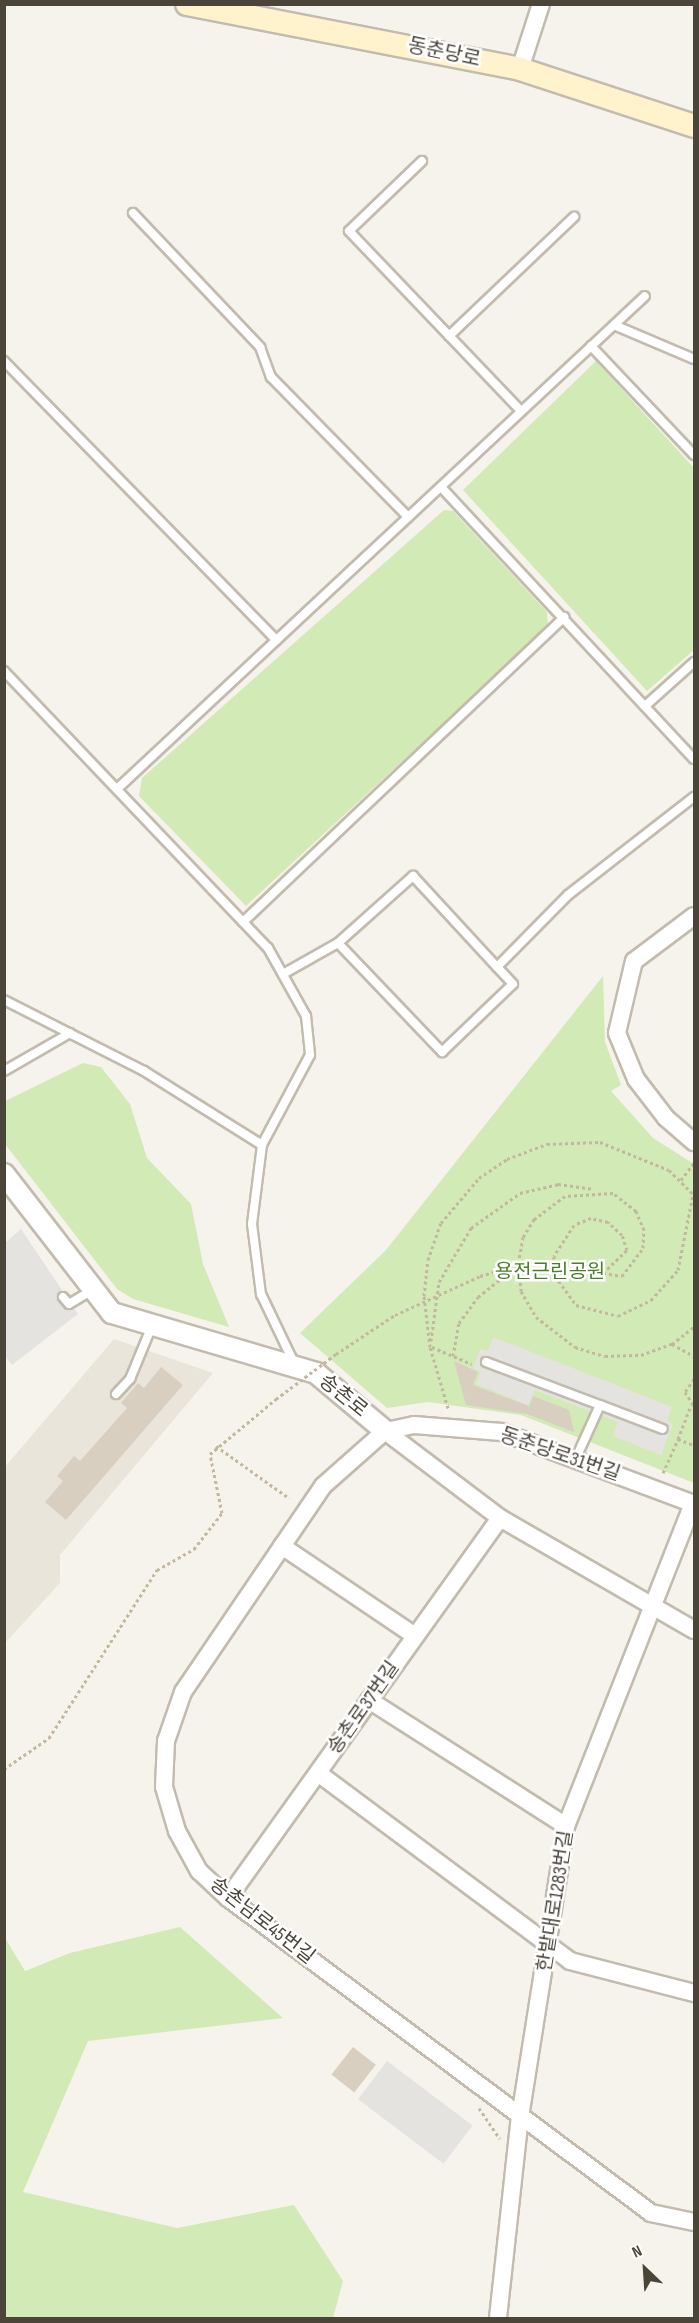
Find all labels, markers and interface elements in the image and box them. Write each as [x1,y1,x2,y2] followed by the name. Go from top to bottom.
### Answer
[406,34,482,72] street label: 동춘당로
[495,1260,605,1284] park label: 용전근린공원
[314,1369,372,1423] street label: 송촌로
[497,1423,623,1487] street label: 동춘당로31번길
[323,1657,405,1759] street label: 송촌로37번길
[533,1829,579,1973] street label: 한밭대로1283번길
[205,1872,319,1970] street label: 송촌남로45번길
[615,2239,675,2299] north arrow
[629,2242,645,2263] text: N

